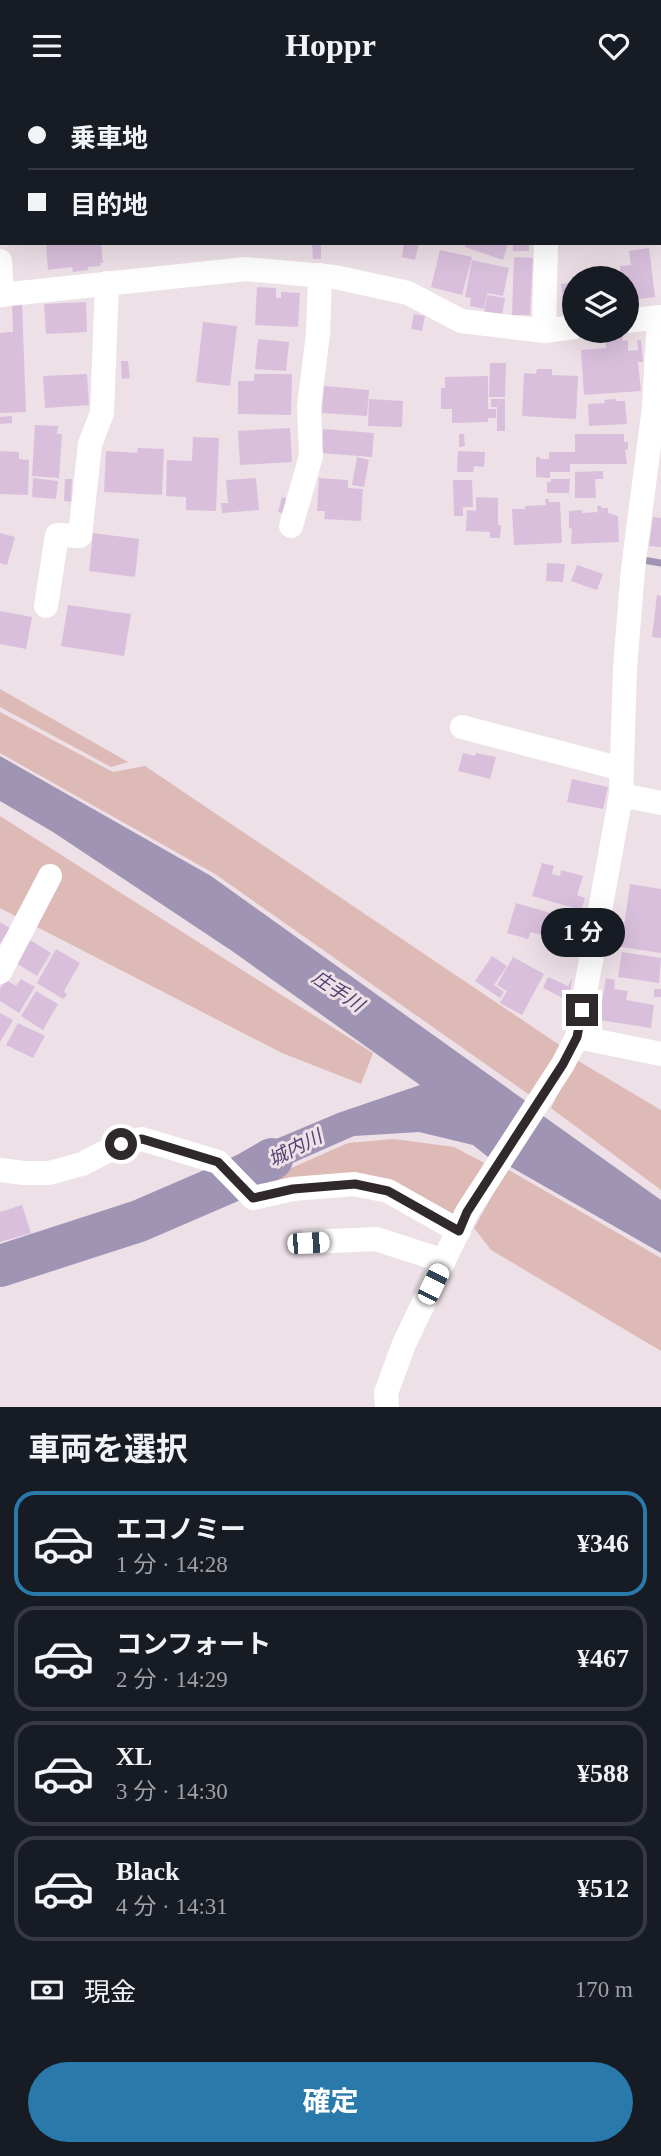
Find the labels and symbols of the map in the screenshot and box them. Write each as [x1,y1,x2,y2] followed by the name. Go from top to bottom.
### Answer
[540,909,624,957] callout: 1 分
[308,966,369,1017] water label: 庄手川
[566,994,598,1026] route end
[265,1125,327,1170] water label: 城内川
[105,1128,137,1160] route start
[287,1231,330,1255] car
[415,1261,452,1307] car

